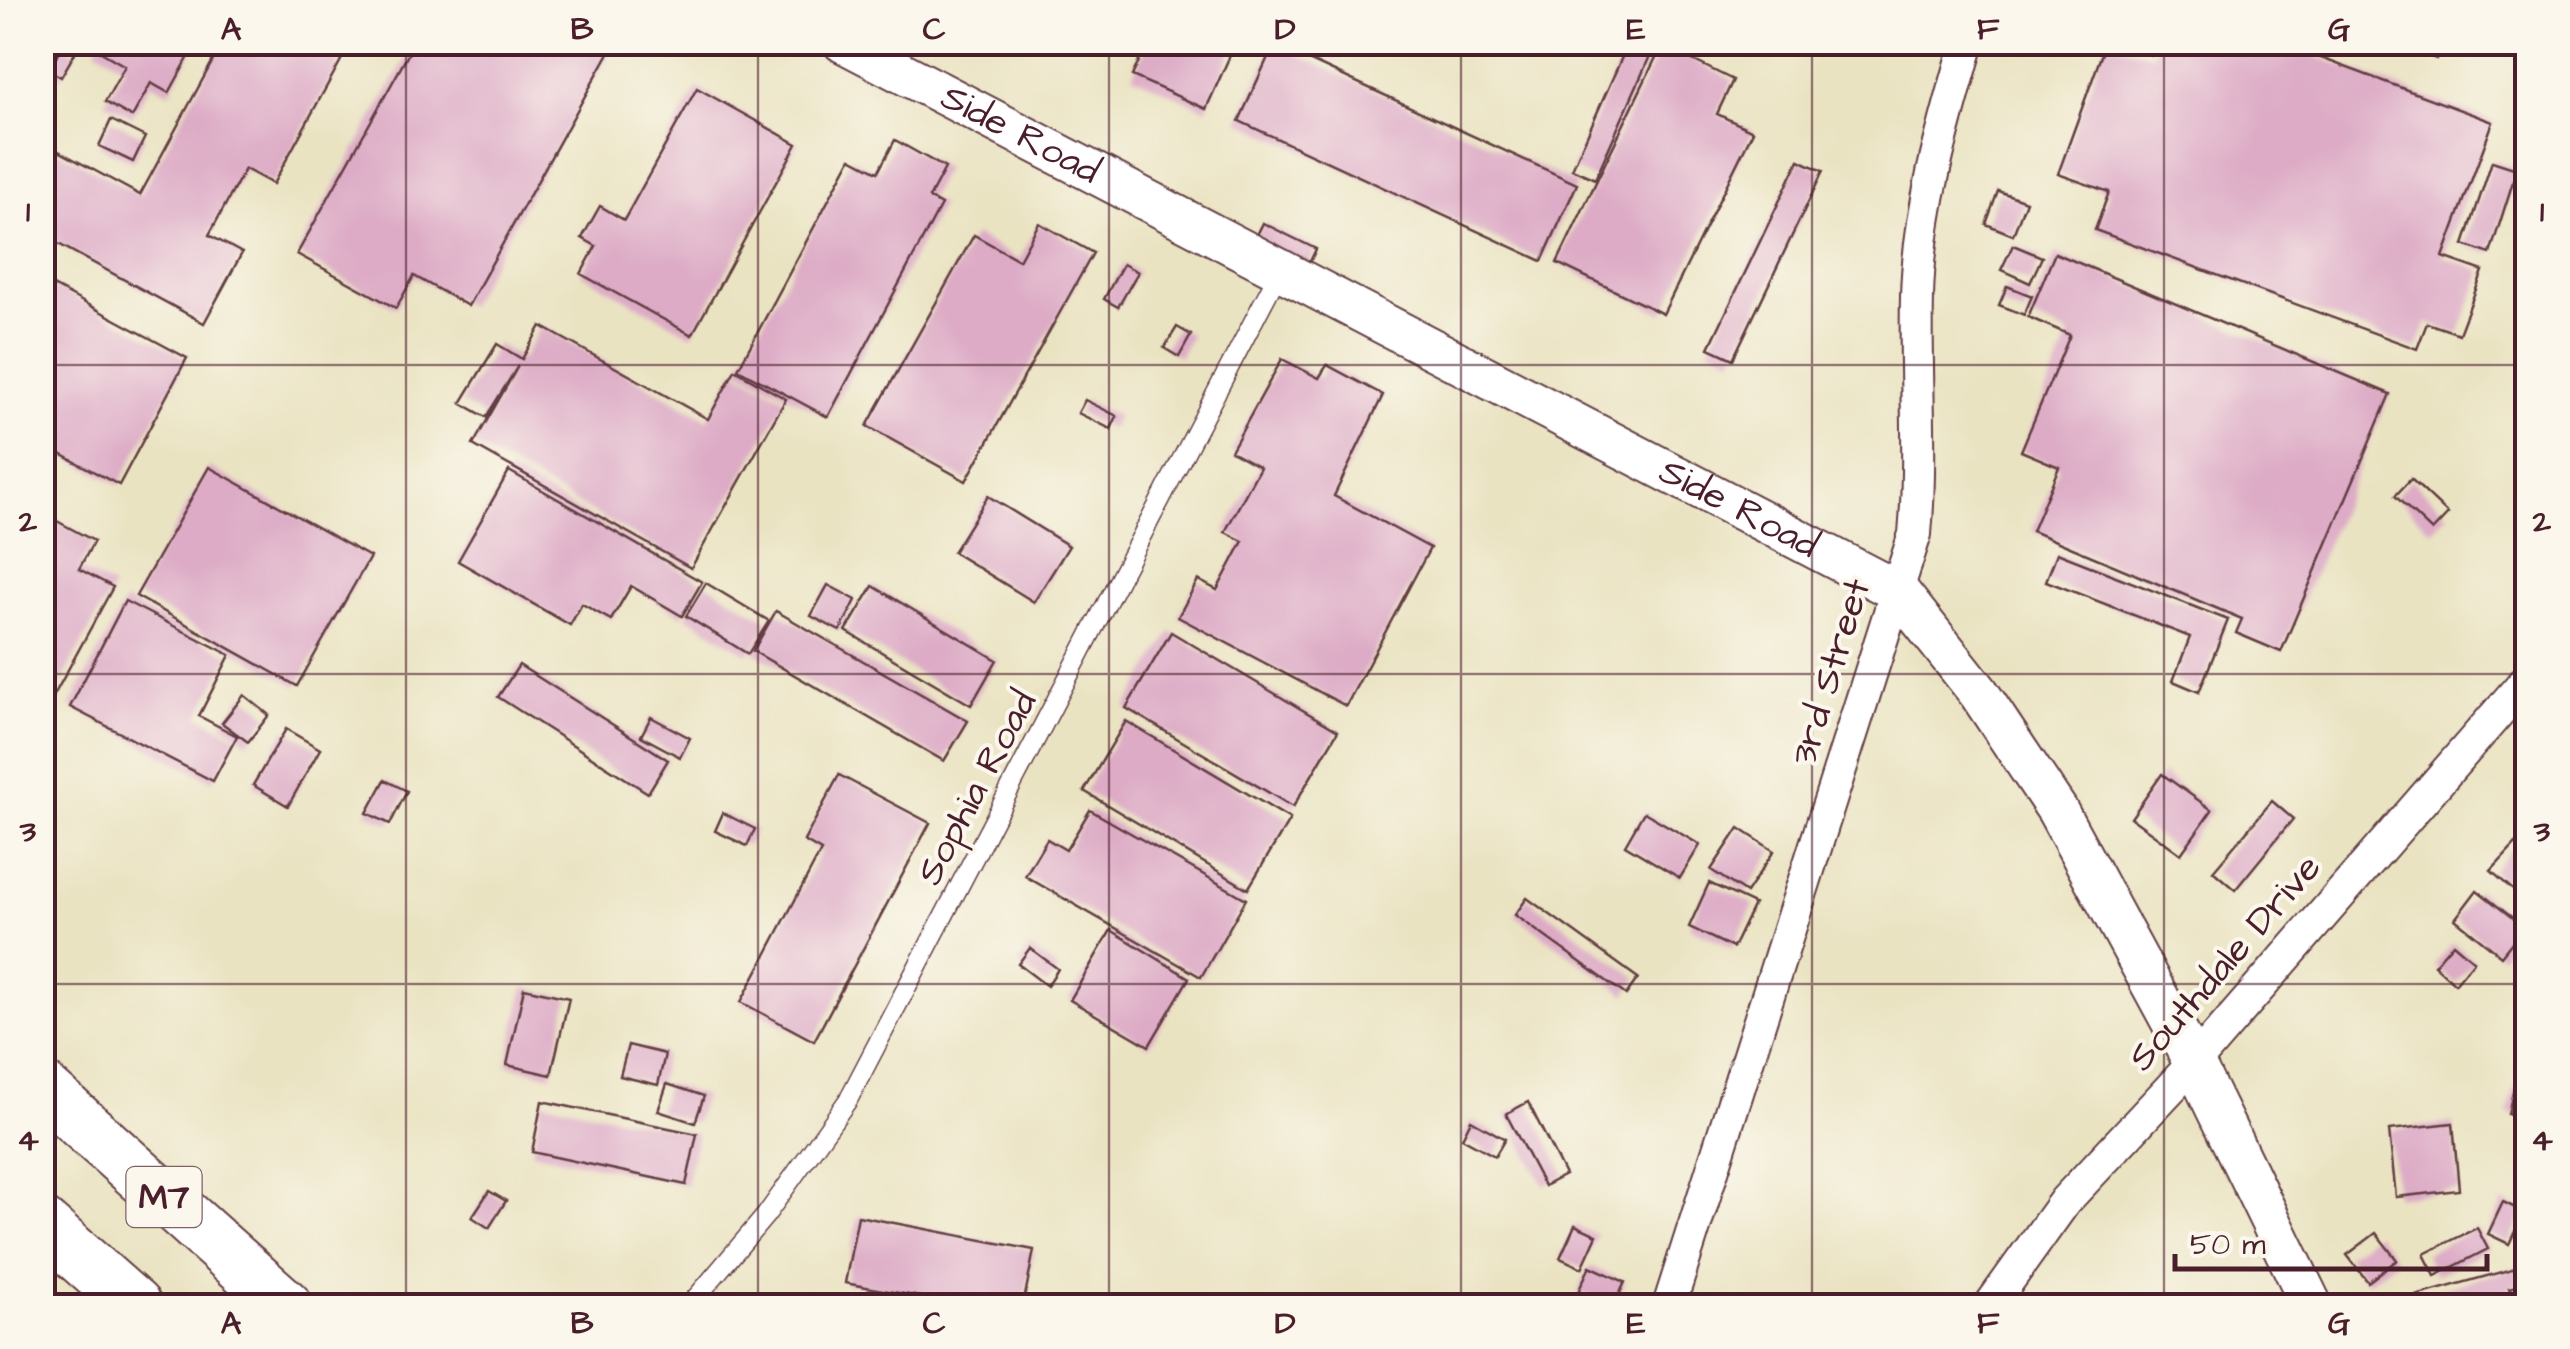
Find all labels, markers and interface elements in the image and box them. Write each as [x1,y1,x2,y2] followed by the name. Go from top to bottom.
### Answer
[221,7,242,52] text: A
[571,7,594,52] text: B
[923,7,946,52] text: C
[1275,7,1296,52] text: D
[1627,7,1646,52] text: E
[1977,7,2000,52] text: F
[2328,7,2351,52] text: G
[932,71,1109,197] street label: Side Road
[26,189,30,234] text: 1
[2540,189,2544,234] text: 1
[1650,446,1827,572] street label: Side Road
[18,499,38,544] text: 2
[2532,499,2552,544] text: 2
[1778,572,1884,772] street label: 3rd Street
[904,682,1050,894] street label: Sophia Road
[19,809,37,854] text: 3
[2533,809,2551,854] text: 3
[2116,844,2334,1082] street label: Southdale Drive
[17,1118,39,1163] text: 4
[2531,1118,2553,1163] text: 4
[126,1167,202,1227] road number: M7
[2175,1209,2488,1271] scale bar
[2190,1224,2266,1266] text: 50 m
[221,1301,242,1346] text: A
[571,1301,594,1346] text: B
[923,1301,946,1346] text: C
[1275,1301,1296,1346] text: D
[1627,1301,1646,1346] text: E
[1977,1301,2000,1346] text: F
[2328,1301,2351,1346] text: G

